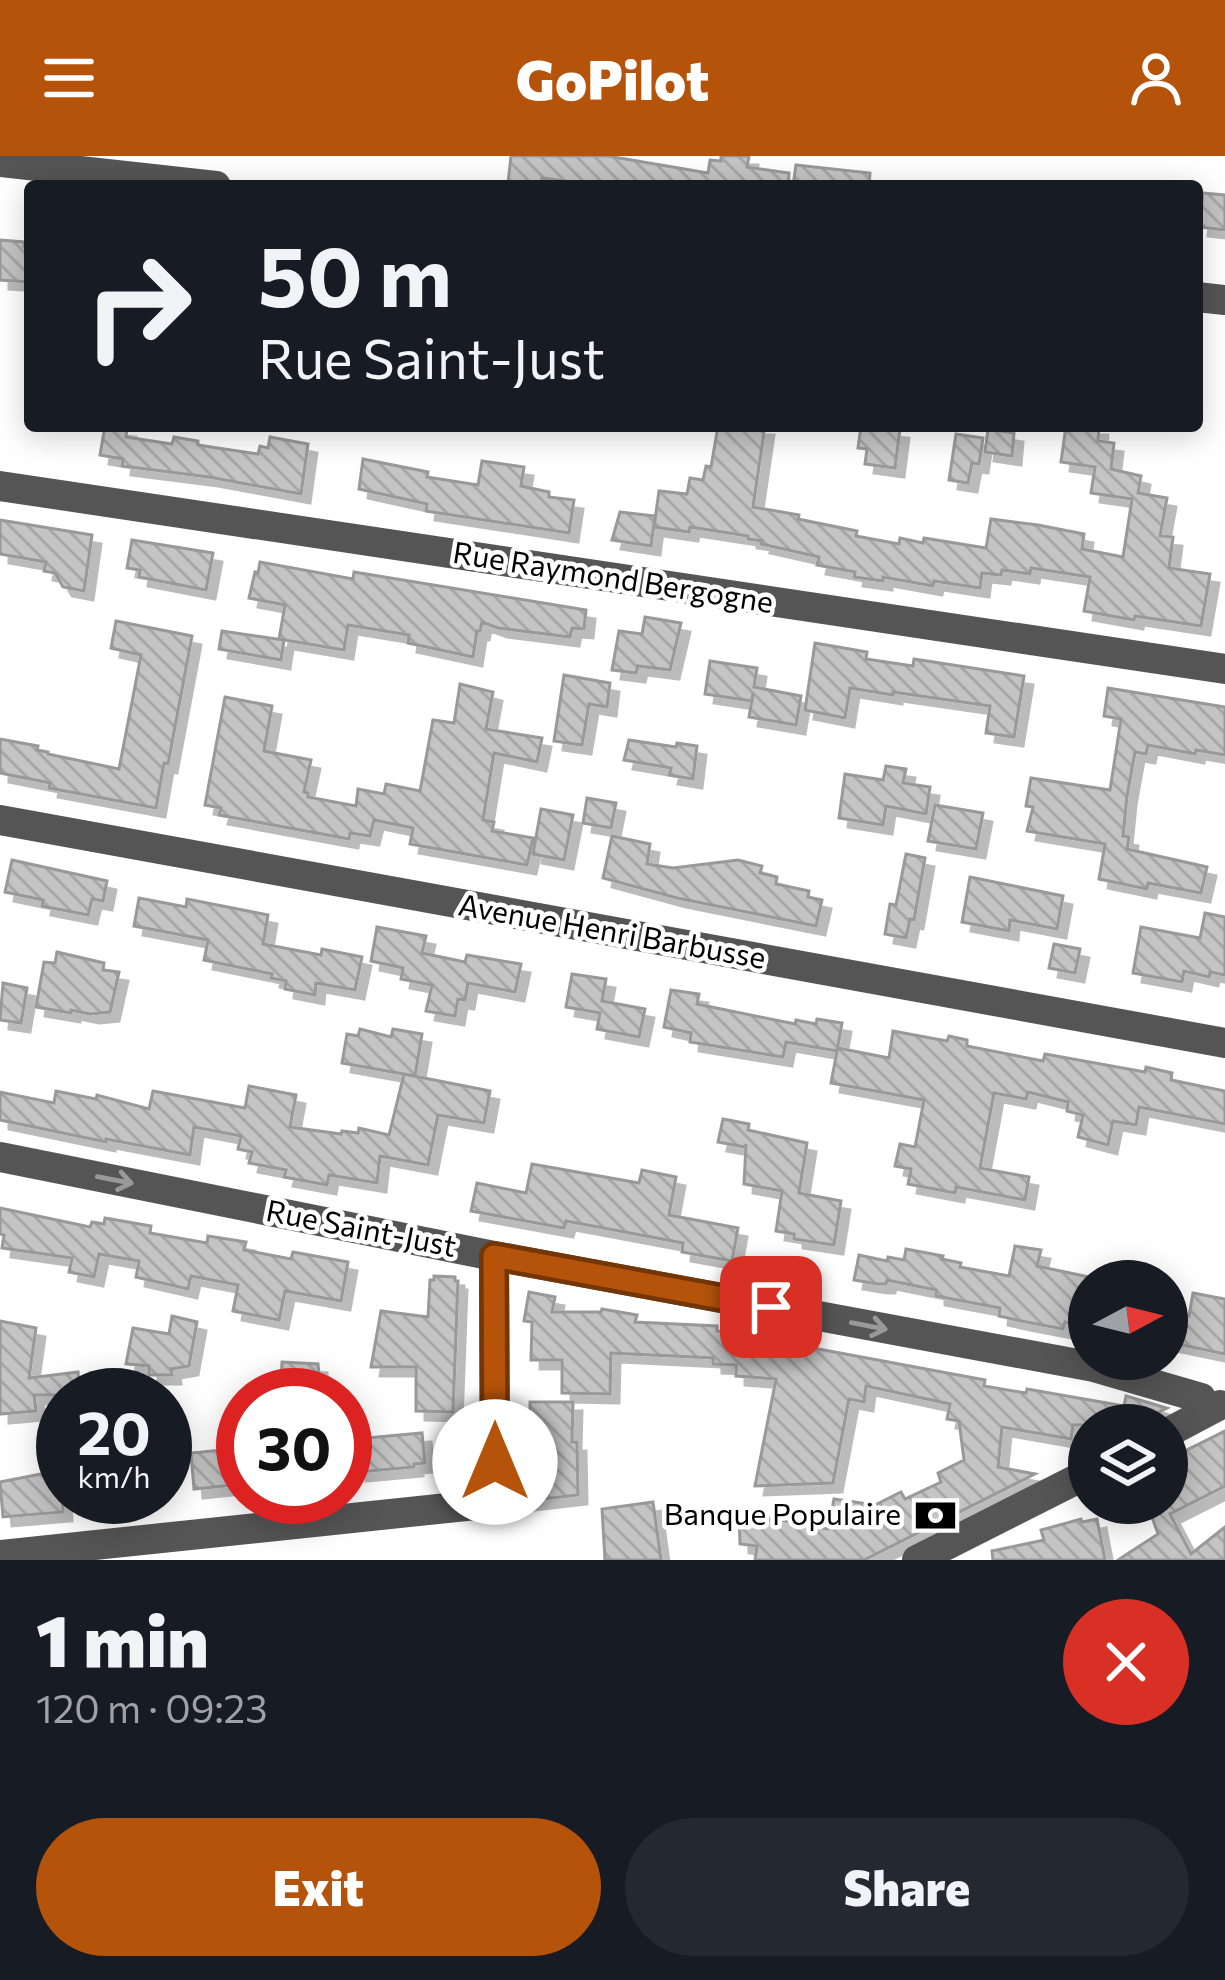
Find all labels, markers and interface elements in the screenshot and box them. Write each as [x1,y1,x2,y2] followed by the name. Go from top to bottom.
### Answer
[36,45,102,111] icon: menu
[516,45,709,111] text: GoPilot
[1123,45,1189,111] icon: person
[258,222,452,324] text: 50 m
[60,228,216,384] icon: right
[258,324,605,390] text: Rue Saint-Just
[451,532,776,619] street label: Rue Raymond Bergogne
[456,884,769,975] street label: Avenue Henri Barbusse
[94,1170,133,1192] one-way arrow
[263,1190,460,1263] street label: Rue Saint-Just
[720,1256,822,1358] pin
[1068,1260,1188,1380] north arrow
[1068,1260,1188,1524] map controls
[738,1274,804,1340] icon: arrive
[848,1315,887,1338] one-way arrow
[216,1368,372,1524] speed limit sign: 30
[77,1394,151,1467] text: 20
[432,1399,558,1525] position arrow
[1068,1404,1188,1524] button: layers
[78,1457,150,1494] text: km/h
[912,1492,958,1538] bank icon: Banque Populaire
[664,1494,901,1531] place label: Banque Populaire
[36,1594,209,1682] text: 1 min
[1063,1599,1189,1725] button: close
[36,1683,267,1731] text: 120 m · 09:23
[36,1818,601,1956] button: Exit
[625,1818,1189,1956] button: Share

